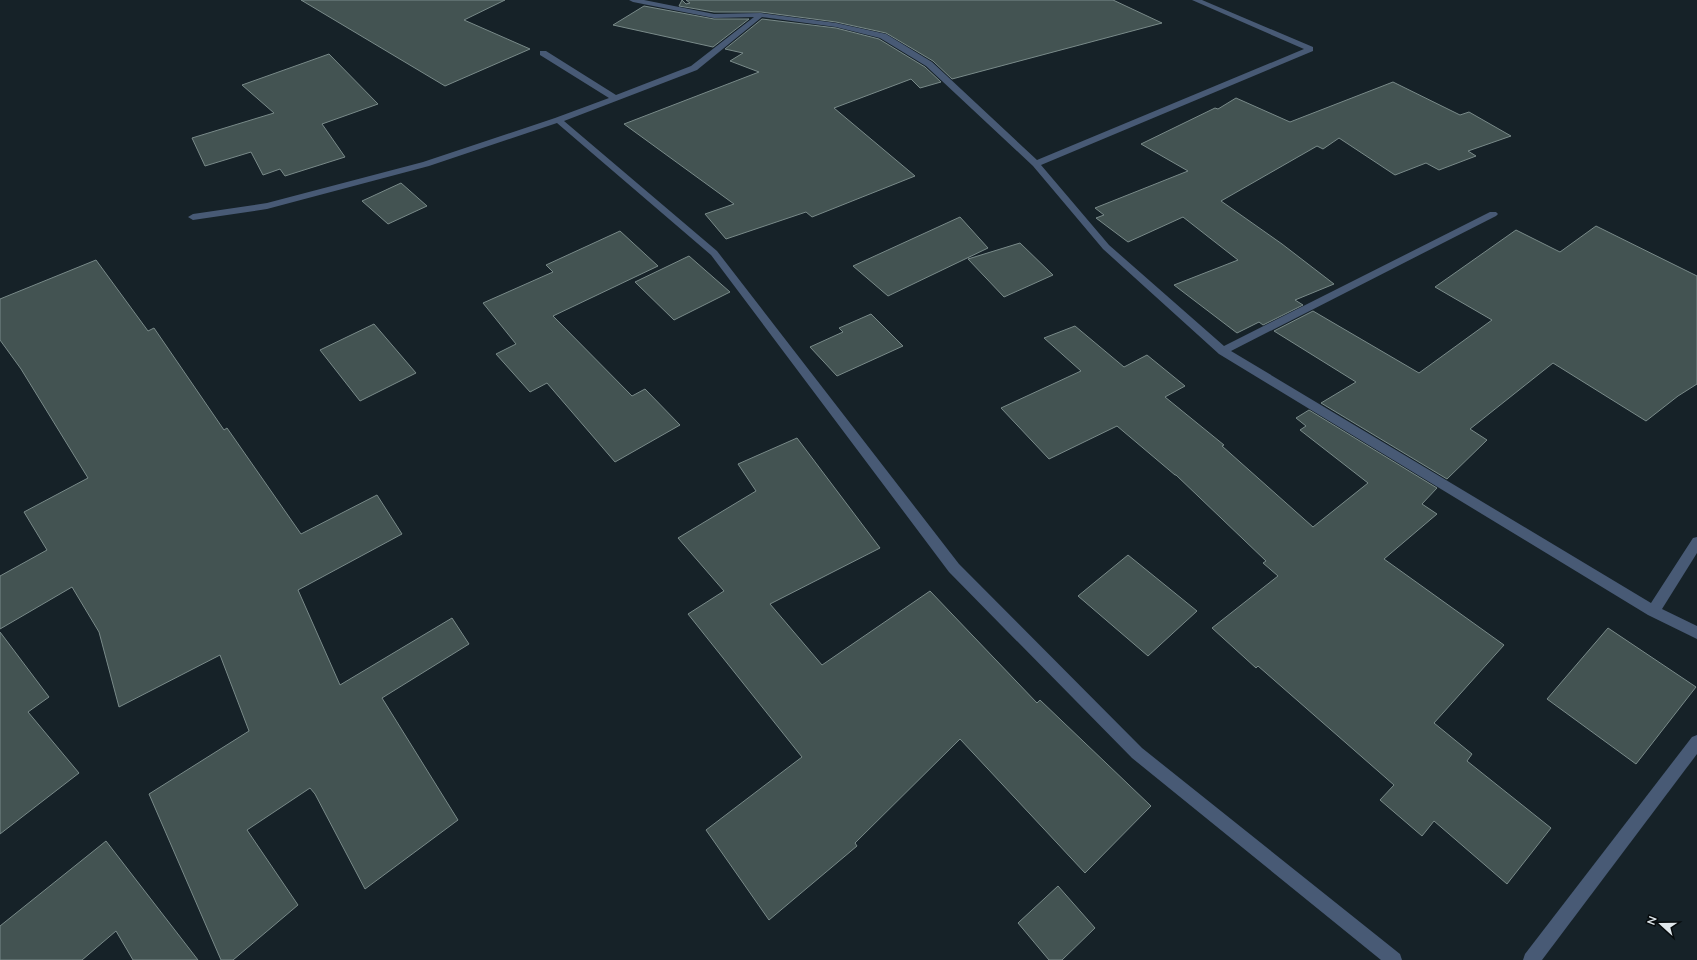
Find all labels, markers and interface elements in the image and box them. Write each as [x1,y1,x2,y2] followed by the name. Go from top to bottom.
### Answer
[1641,904,1681,944] north arrow
[1644,914,1660,927] text: N

